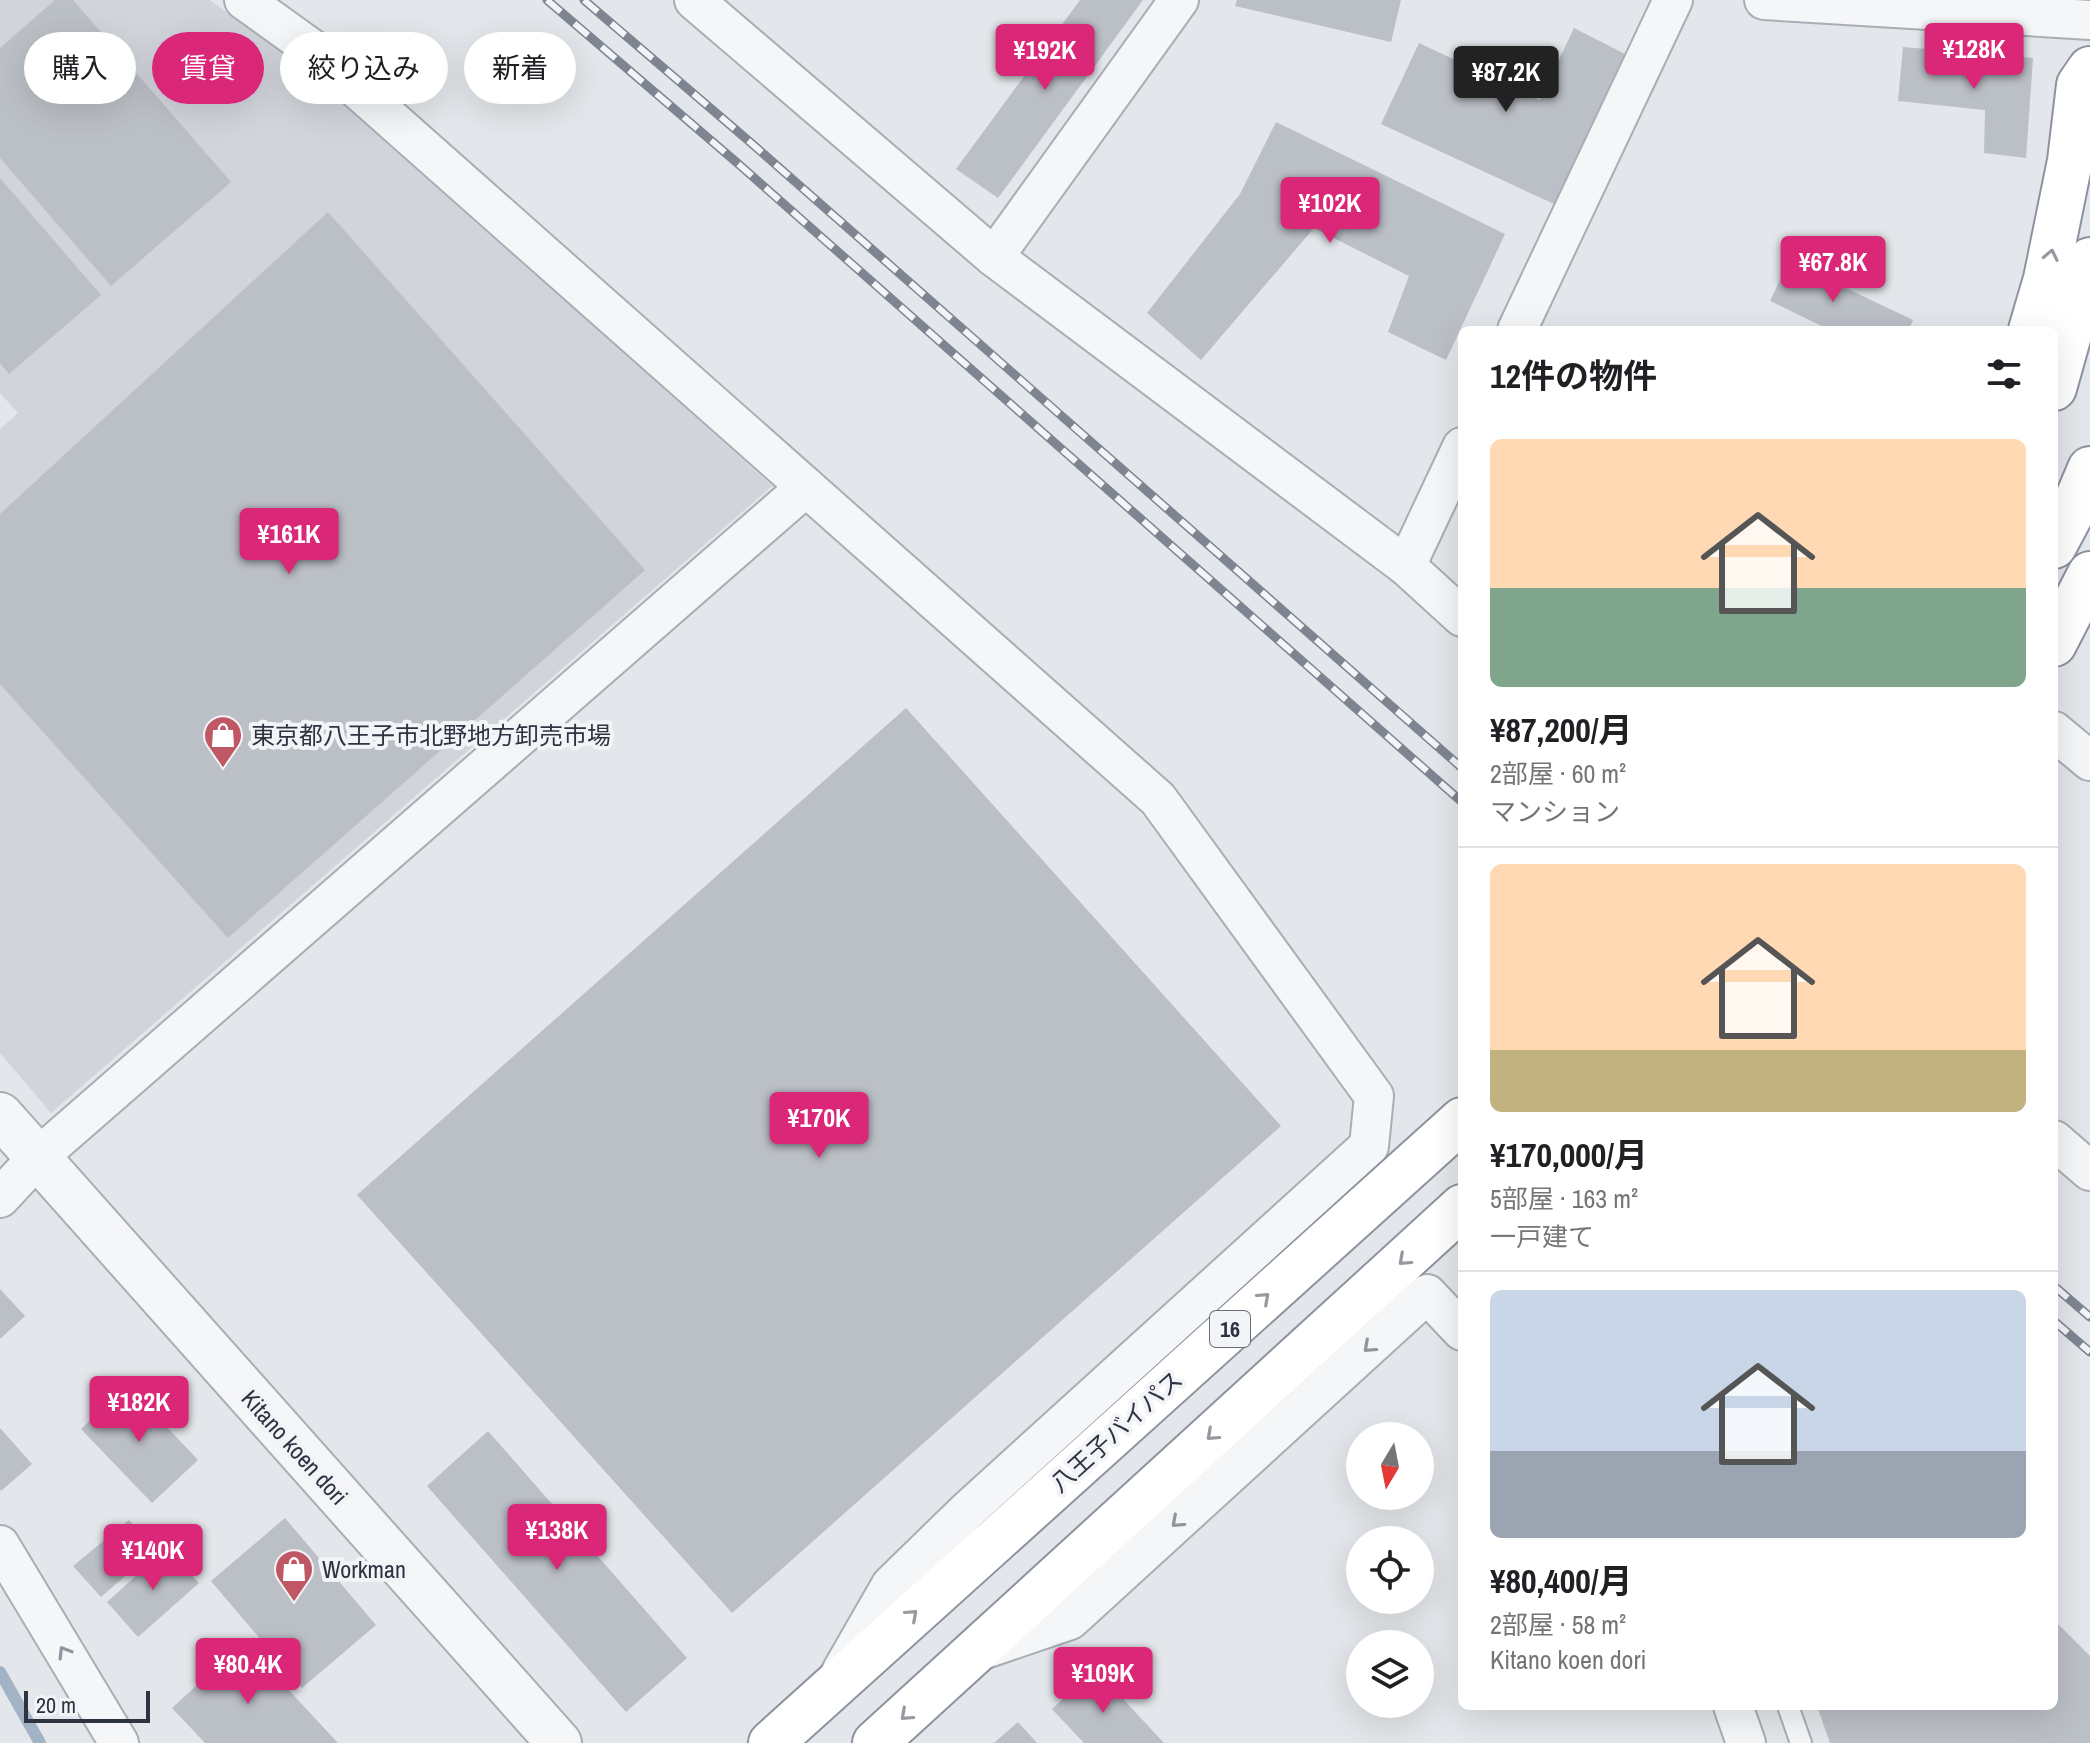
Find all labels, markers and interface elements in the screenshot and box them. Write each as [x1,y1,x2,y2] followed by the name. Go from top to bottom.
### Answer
[1918,23,2030,91] pin: ¥128K
[989,24,1101,92] pin: ¥192K
[1943,31,2005,66] text: ¥128K
[24,32,136,104] chip: 購入
[152,32,264,104] chip: 賃貸
[280,32,448,104] chip: 絞り込み
[464,32,576,104] chip: 新着
[1014,32,1076,67] text: ¥192K
[1441,46,1571,114] pin: ¥87.2K
[1472,54,1540,89] text: ¥87.2K
[1274,177,1386,245] pin: ¥102K
[1299,185,1361,220] text: ¥102K
[1768,236,1898,304] pin: ¥67.8K
[1799,244,1867,279] text: ¥67.8K
[2042,248,2059,262] one-way arrow
[1982,352,2026,396] icon: filters
[1490,353,1657,399] text: 12件の物件
[1686,491,1830,635] icon: home
[233,508,345,576] pin: ¥161K
[258,516,320,551] text: ¥161K
[1490,707,1633,753] text: ¥87,200/月
[202,714,244,769] shop icon: 東京都八王子市北野地方卸売市場
[251,719,611,751] place label: 東京都八王子市北野地方卸売市場
[1490,756,1626,791] text: 2部屋 · 60 m²
[1490,794,1620,829] text: マンション
[1686,916,1830,1060] icon: home
[763,1092,875,1160] pin: ¥170K
[788,1100,850,1135] text: ¥170K
[1490,1132,1648,1178] text: ¥170,000/月
[1490,1181,1638,1216] text: 5部屋 · 163 m²
[1490,1219,1594,1254] text: 一戸建て
[1399,1250,1414,1264] one-way arrow
[1254,1294,1269,1308] one-way arrow
[1210,1311,1250,1347] road number: 16
[1364,1337,1378,1352] one-way arrow
[1686,1342,1830,1486] icon: home
[1043,1363,1189,1499] street label: 八王子バイパス
[83,1376,195,1444] pin: ¥182K
[235,1383,355,1511] street label: Kitano koen dori
[108,1384,170,1419] text: ¥182K
[1346,1422,1434,1510] north arrow
[1346,1422,1434,1718] map controls
[1207,1425,1221,1440] one-way arrow
[501,1504,613,1572] pin: ¥138K
[526,1512,588,1547] text: ¥138K
[1172,1513,1187,1527] one-way arrow
[97,1524,209,1592] pin: ¥140K
[1346,1526,1434,1614] button: locate
[122,1532,184,1567] text: ¥140K
[273,1548,315,1603] shop icon: Workman
[322,1553,406,1585] place label: Workman
[1490,1558,1633,1604] text: ¥80,400/月
[1490,1607,1626,1642] text: 2部屋 · 58 m²
[902,1611,917,1625] one-way arrow
[1346,1630,1434,1718] button: layers
[183,1638,313,1706] pin: ¥80.4K
[1490,1642,1646,1677] text: Kitano koen dori
[58,1646,74,1661] one-way arrow
[214,1646,282,1681] text: ¥80.4K
[1047,1647,1159,1715] pin: ¥109K
[1072,1655,1134,1690] text: ¥109K
[24,1687,150,1723] scale bar
[36,1690,76,1720] text: 20 m
[901,1705,915,1720] one-way arrow

